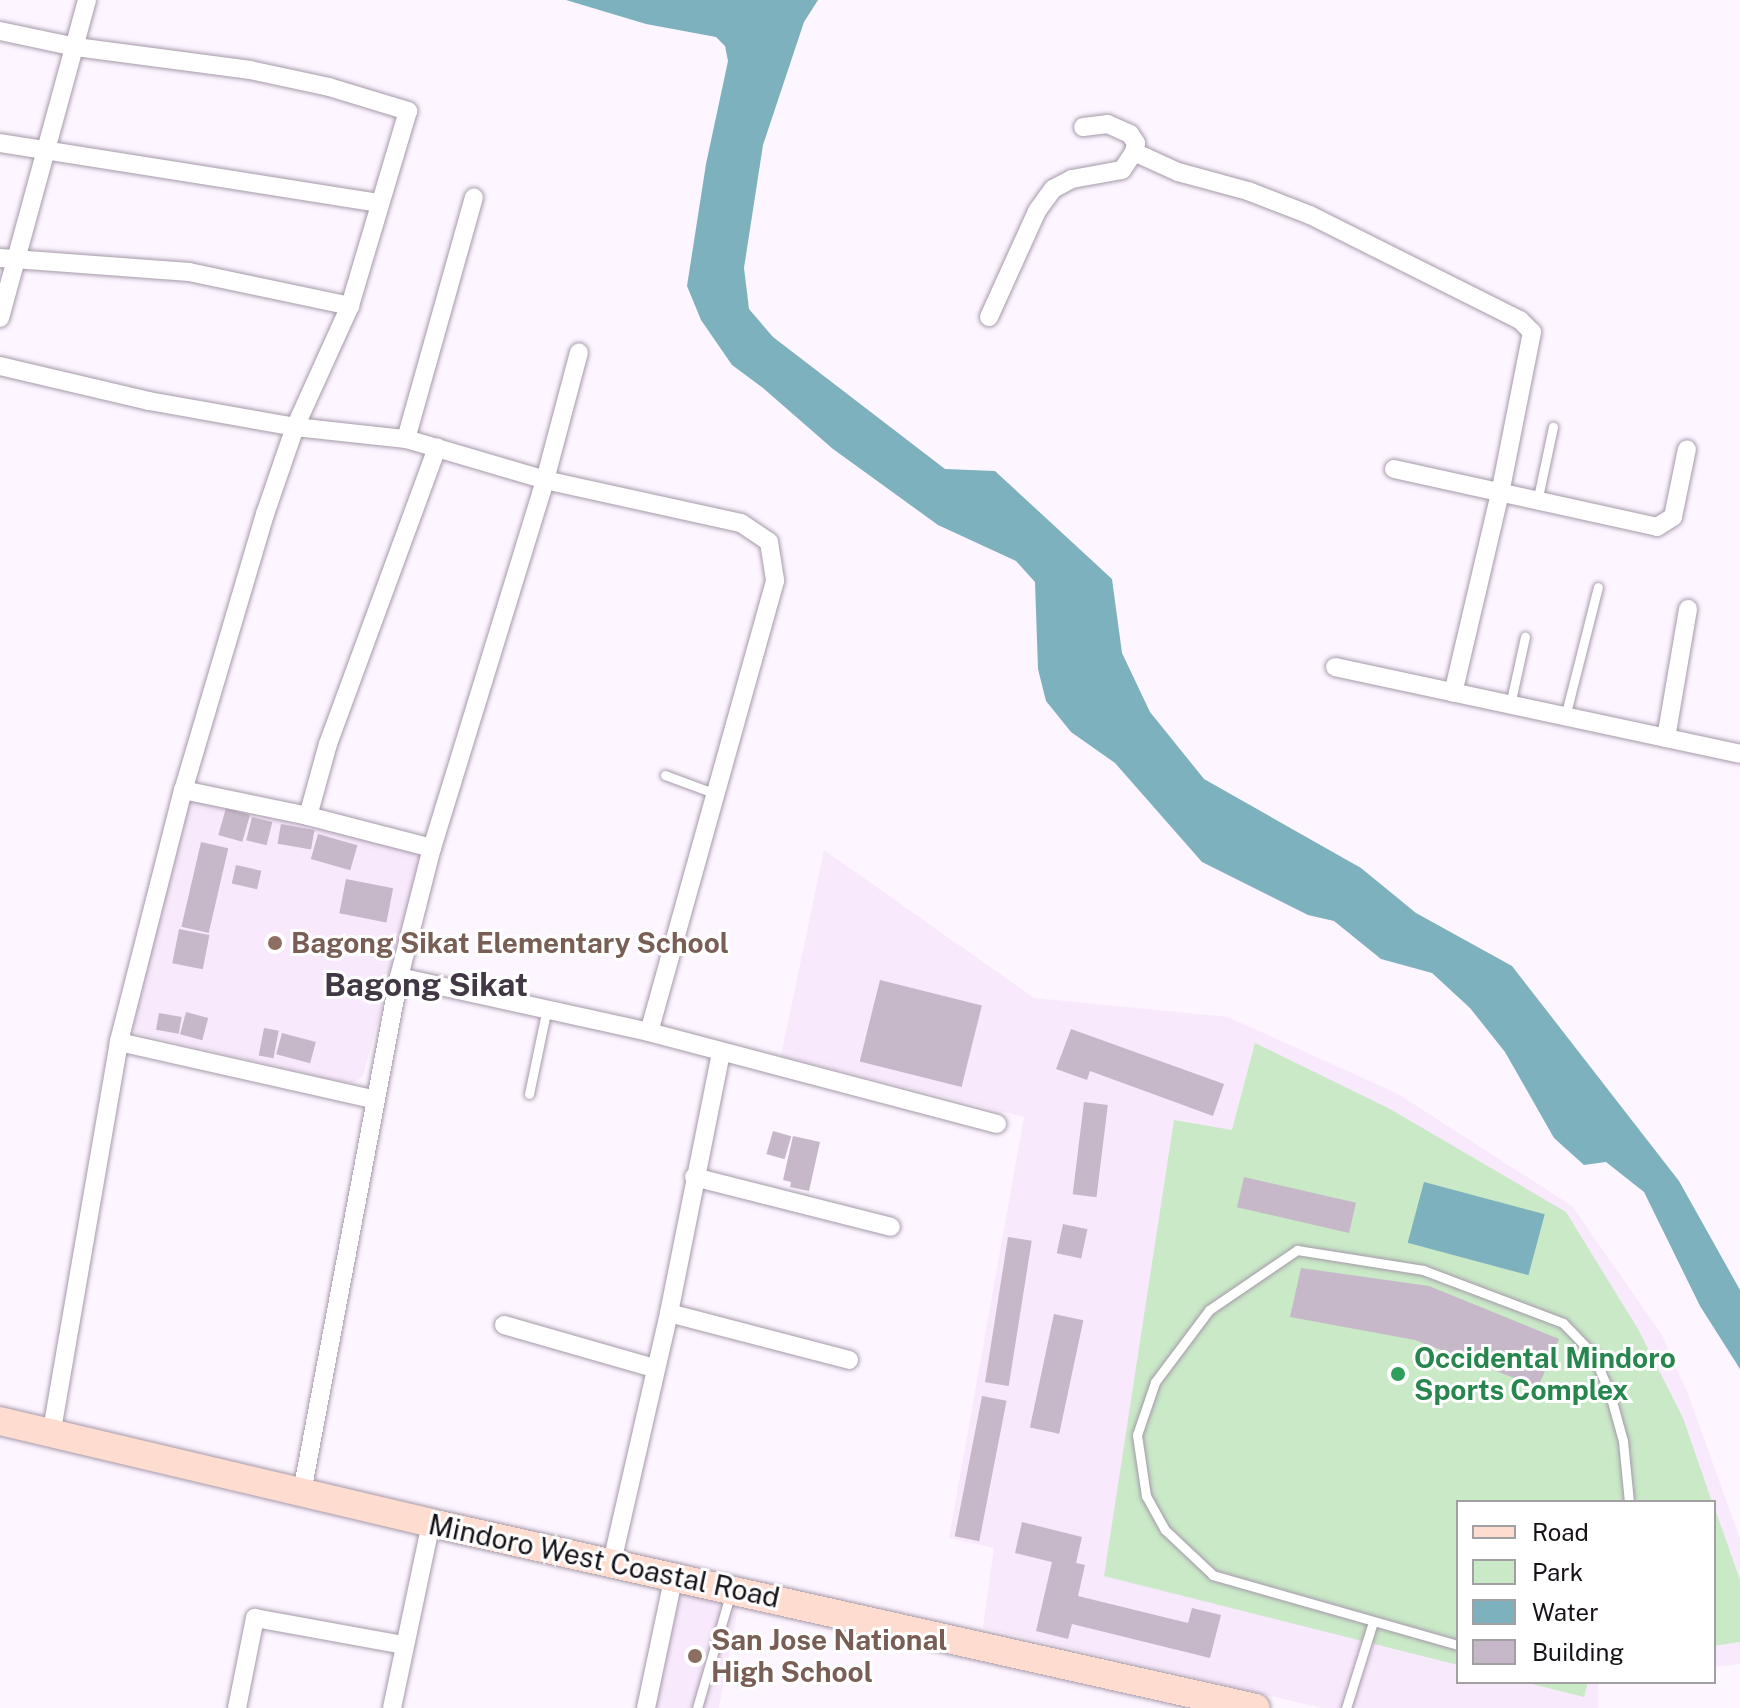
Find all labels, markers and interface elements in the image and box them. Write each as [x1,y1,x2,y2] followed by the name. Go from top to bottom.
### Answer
[291,926,729,960] place label: Bagong Sikat Elementary School
[266,934,284,952] marker: Bagong Sikat Elementary School
[324,966,528,1004] district label: Bagong Sikat
[1414,1341,1676,1407] place label: Occidental Mindoro Sports Complex
[1389,1365,1407,1383] marker: Occidental Mindoro Sports Complex
[1456,1500,1716,1684] legend
[425,1507,783,1615] street label: Mindoro West Coastal Road
[1532,1518,1589,1546] text: Road
[1532,1558,1583,1586] text: Park
[1532,1598,1599,1626] text: Water
[711,1623,948,1689] place label: San Jose National High School
[1532,1638,1624,1666] text: Building
[686,1647,704,1665] marker: San Jose National High School

